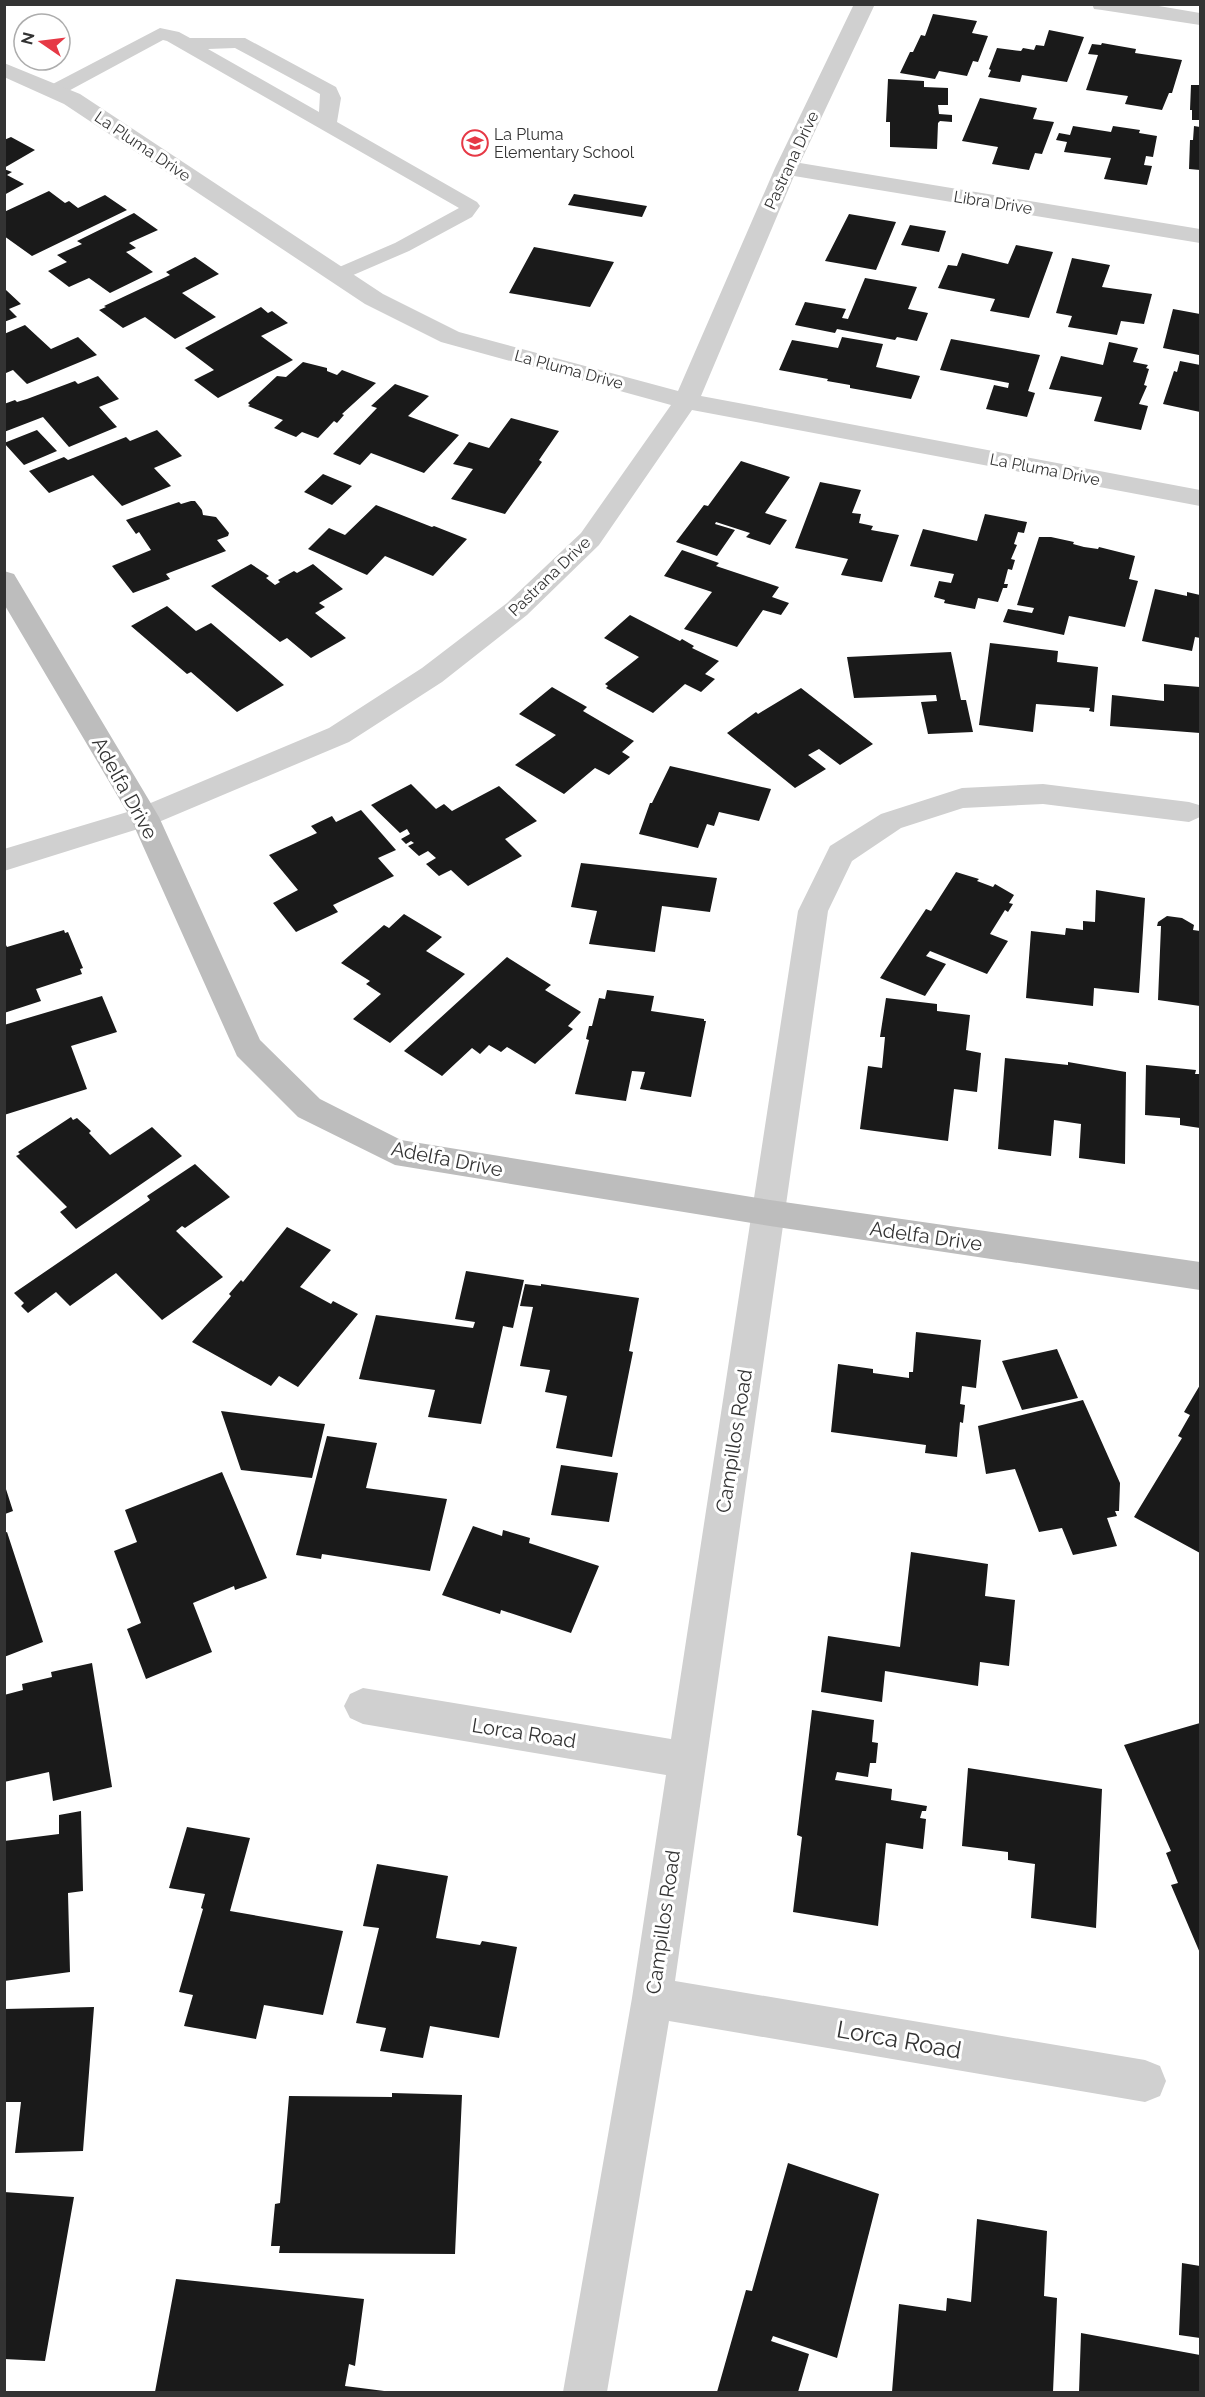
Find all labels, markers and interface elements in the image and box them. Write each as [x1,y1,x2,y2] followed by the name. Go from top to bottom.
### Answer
[12,12,72,72] north arrow
[17,30,39,47] text: N
[91,107,194,186] street label: La Pluma Drive
[760,108,823,212] street label: Pastrana Drive
[494,125,635,162] place label: La Pluma Elementary School
[460,128,490,158] school or university icon: La Pluma Elementary School
[952,187,1034,218] street label: Libra Drive
[513,346,625,393] street label: La Pluma Drive
[988,450,1102,489] street label: La Pluma Drive
[505,533,594,620] street label: Pastrana Drive
[87,733,163,844] street label: Adelfa Drive
[389,1136,505,1182] street label: Adelfa Drive
[868,1216,984,1256] street label: Adelfa Drive
[711,1367,757,1515] street label: Campillos Road
[470,1713,578,1753] street label: Lorca Road
[641,1848,685,1996] street label: Campillos Road
[835,2014,964,2065] street label: Lorca Road

